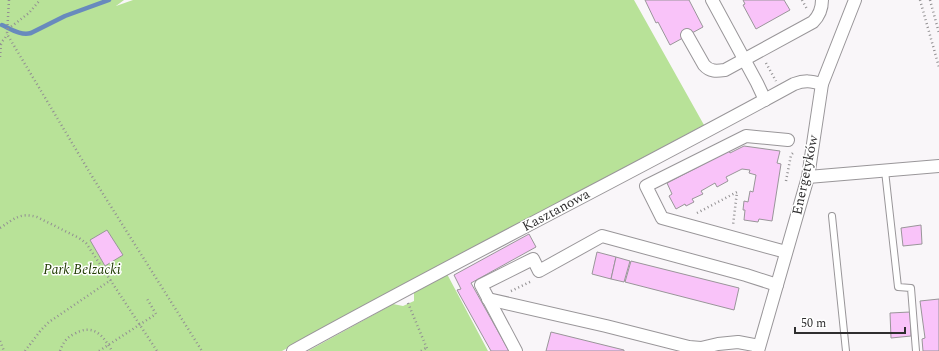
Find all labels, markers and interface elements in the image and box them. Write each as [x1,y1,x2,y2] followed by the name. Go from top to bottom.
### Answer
[786,133,824,217] street label: Energetyków
[518,183,594,237] street label: Kasztanowa
[43,259,121,280] park label: Park Belzacki
[795,309,905,335] scale bar
[801,314,826,333] text: 50 m

